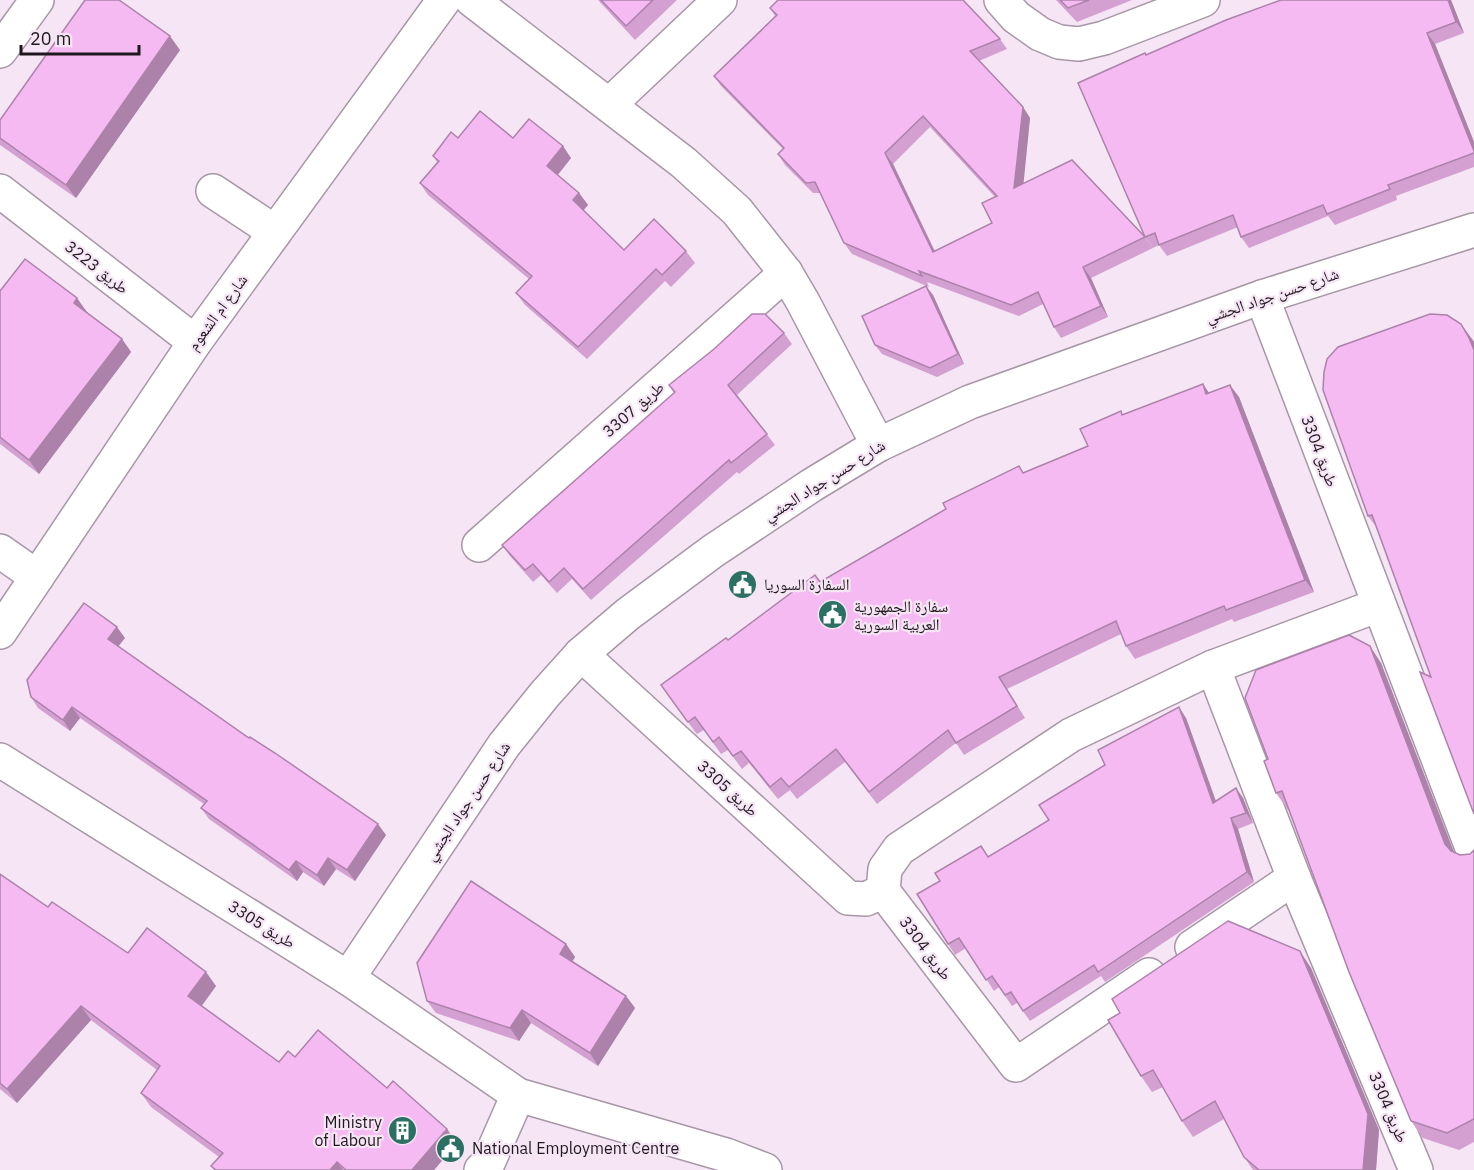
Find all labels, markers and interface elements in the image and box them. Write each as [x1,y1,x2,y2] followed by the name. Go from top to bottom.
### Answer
[21,18,140,56] scale bar
[30,27,72,50] text: 20 m
[61,236,133,299] street label: طريق 3223
[1203,263,1342,330] street label: شارع حسن جواد الجشي
[183,270,252,355] street label: شارع ام الشعوم
[598,377,669,442] street label: طريق 3307
[1296,412,1343,490] street label: طريق 3304
[760,435,890,528] street label: شارع حسن جواد الجشي
[727,568,759,600] public building icon: السفارة السوريا
[764,574,850,594] place label: السفارة السوريا
[854,596,948,634] place label: سفارة الجمهورية العربية السورية
[817,599,849,631] public building icon: سفارة الجمهورية العربية السورية
[420,738,517,866] street label: شارع حسن جواد الجشي
[693,755,763,821] street label: طريق 3305
[224,896,299,953] street label: طريق 3305
[895,912,957,985] street label: طريق 3304
[1364,1069,1413,1146] street label: طريق 3304
[314,1112,382,1150] place label: Ministry of Labour
[387,1115,419,1147] building icon: Ministry of Labour
[435,1132,467,1164] public building icon: National Employment Centre
[472,1138,679,1158] place label: National Employment Centre

